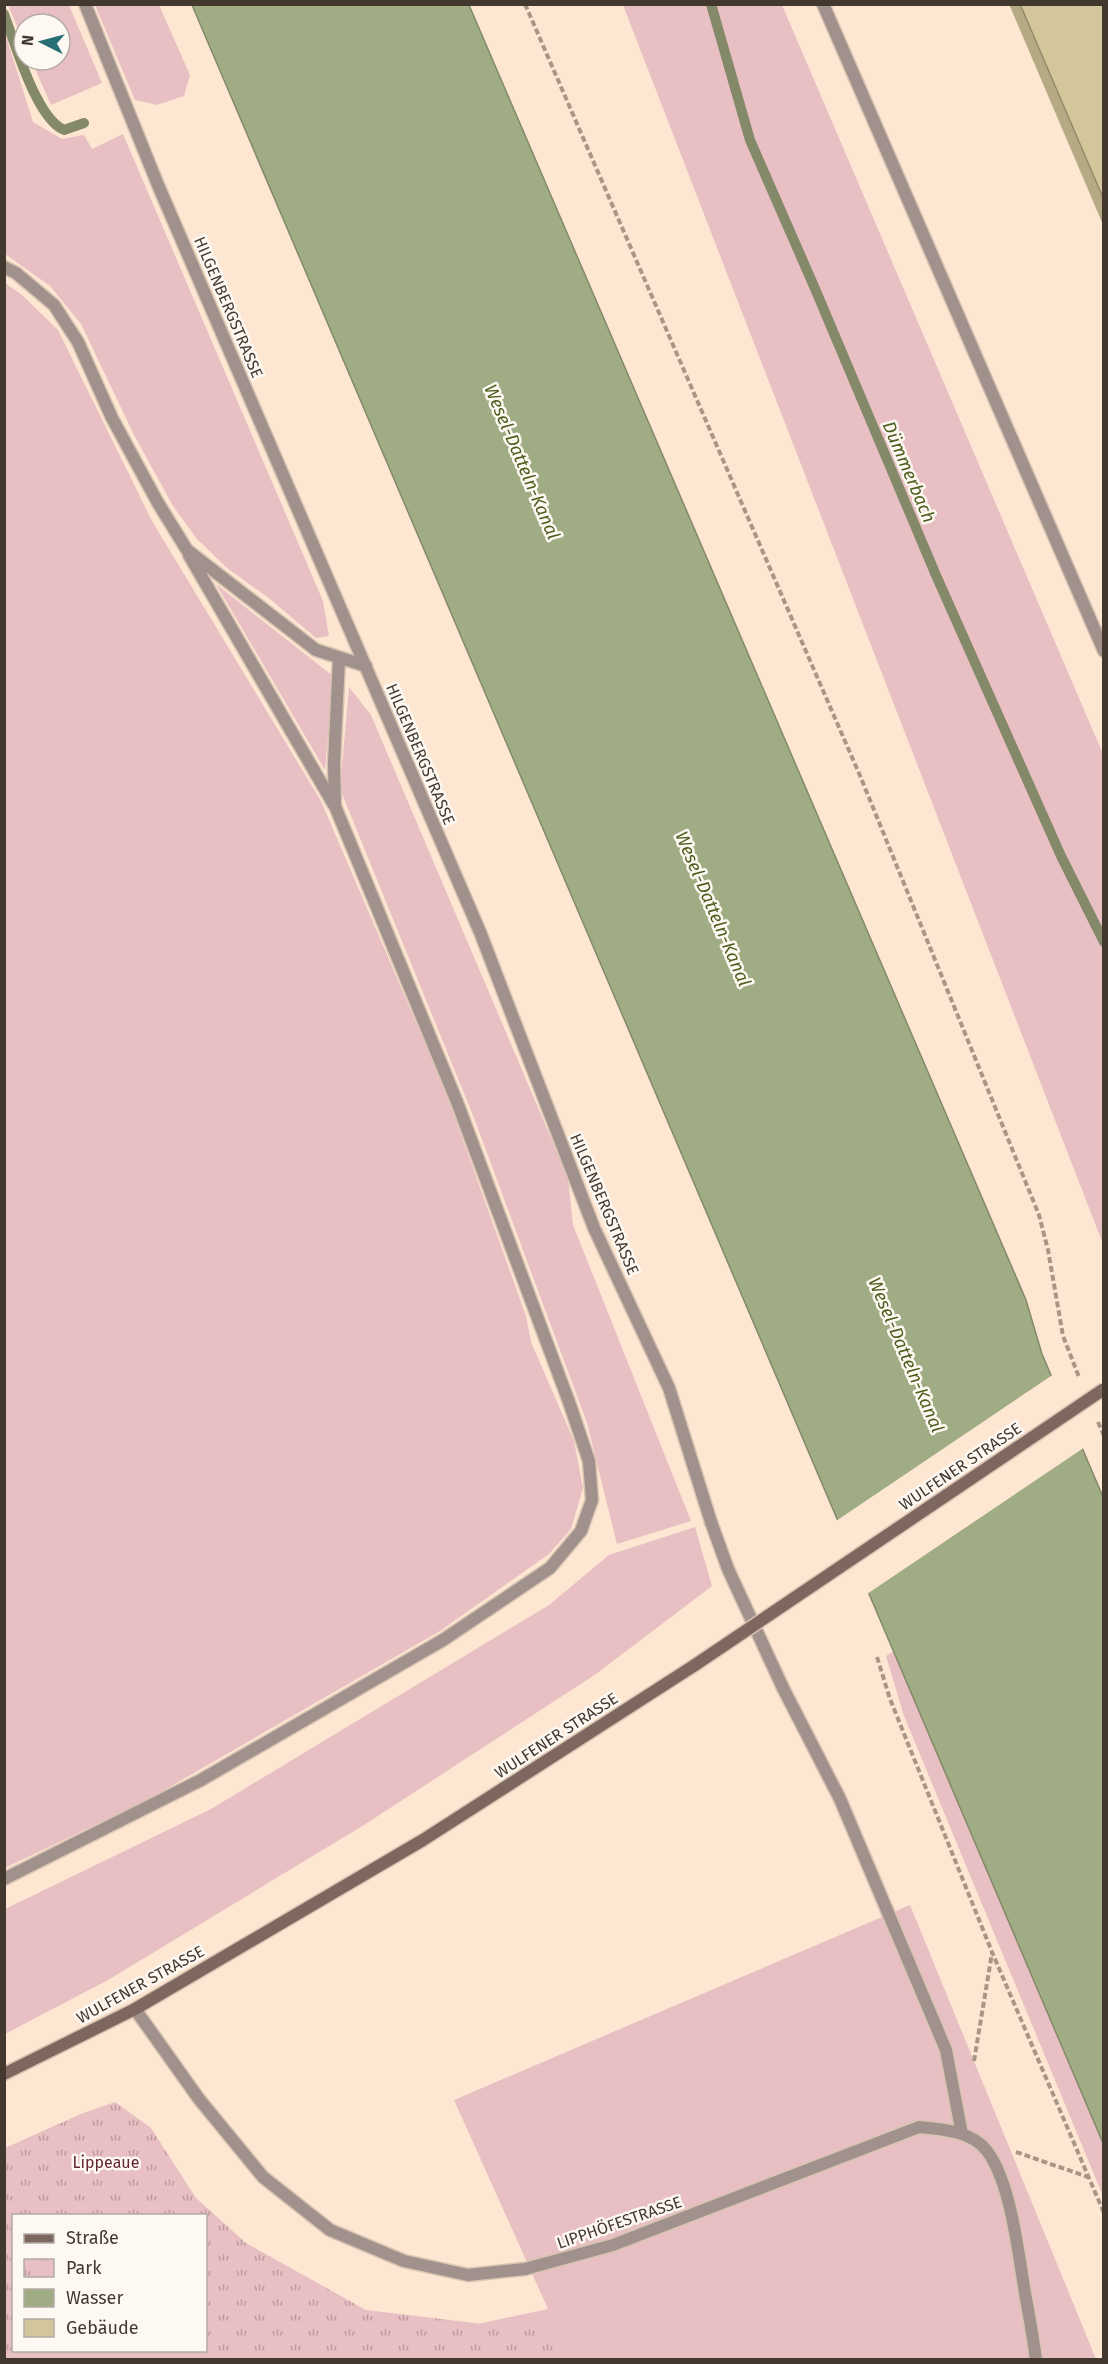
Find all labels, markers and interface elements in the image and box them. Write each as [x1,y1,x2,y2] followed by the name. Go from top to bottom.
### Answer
[12,12,72,72] north arrow
[18,34,38,47] text: N
[190,234,267,381] street label: HILGENBERGSTRASSE
[479,381,565,543] water label: Wesel-Datteln-Kanal
[878,418,940,526] water label: Dümmerbach
[382,681,459,828] street label: HILGENBERGSTRASSE
[670,828,756,990] water label: Wesel-Datteln-Kanal
[566,1131,643,1278] street label: HILGENBERGSTRASSE
[863,1274,949,1436] water label: Wesel-Datteln-Kanal
[896,1419,1025,1514] street label: WULFENER STRASSE
[491,1689,621,1782] street label: WULFENER STRASSE
[73,1941,207,2027] street label: WULFENER STRASSE
[73,2153,139,2172] park label: Lippeaue
[554,2192,684,2253] street label: LIPPHÖFESTRASSE
[12,2214,207,2352] legend
[66,2227,119,2249] text: Straße
[66,2257,102,2279] text: Park
[66,2287,123,2309] text: Wasser
[66,2317,139,2339] text: Gebäude

